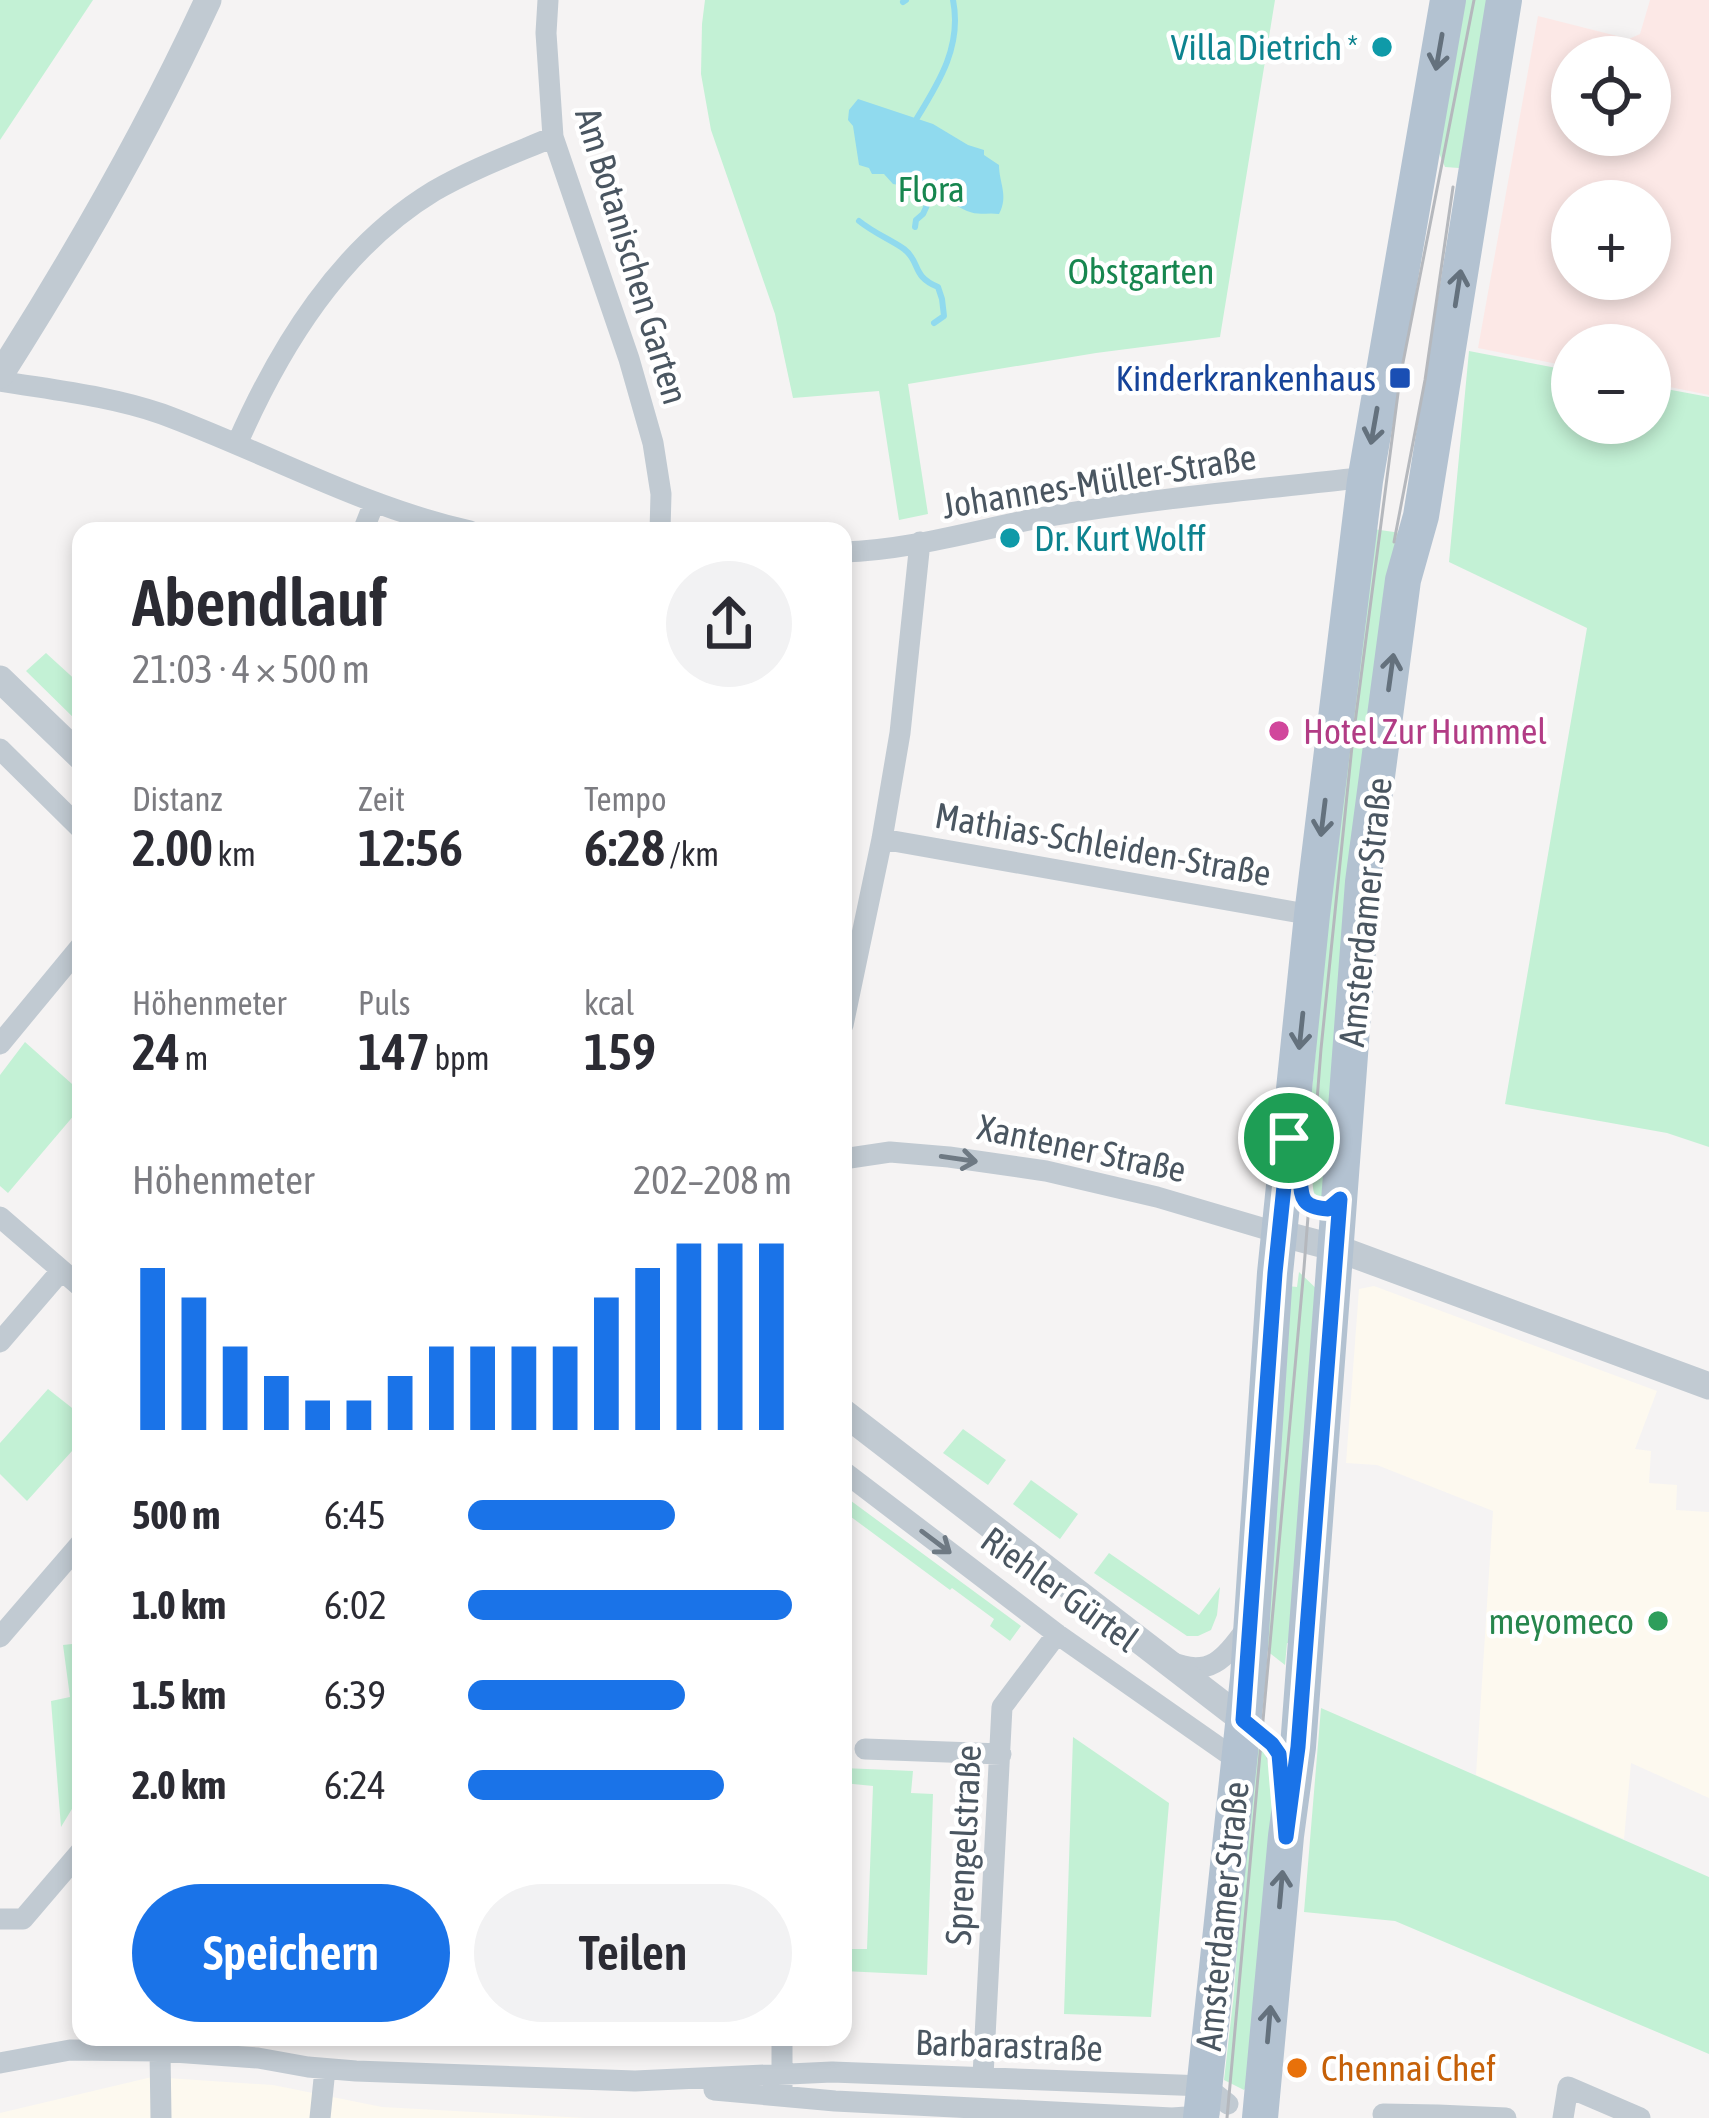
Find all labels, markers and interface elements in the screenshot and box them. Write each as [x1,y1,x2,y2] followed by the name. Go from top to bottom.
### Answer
[1171,26,1358,68] place label: Villa Dietrich *
[1426,32,1449,71] one-way arrow
[1369,34,1395,60] marker: Villa Dietrich *
[1551,36,1671,444] map controls
[1551,36,1671,156] button: locate
[567,103,697,409] street label: Am Botanischen Garten
[897,168,965,210] park label: Flora
[1551,180,1671,300] button: +
[1068,250,1214,292] park label: Obstgarten
[1448,269,1471,308] one-way arrow
[1551,324,1671,444] button: −
[1115,357,1376,399] place label: Kinderkrankenhaus
[1387,365,1413,391] marker: Kinderkrankenhaus
[1362,406,1385,445] one-way arrow
[939,435,1259,527] street label: Johannes-Müller-Straße
[1034,517,1206,559] place label: Dr. Kurt Wolff
[997,525,1023,551] marker: Dr. Kurt Wolff
[666,561,792,687] button: share
[132,564,387,640] text: Abendlauf
[132,647,370,691] text: 21:03 · 4 × 500 m
[1380,653,1403,692] one-way arrow
[1303,710,1547,752] place label: Hotel Zur Hummel
[1266,718,1292,744] marker: Hotel Zur Hummel
[1330,775,1400,1049] street label: Amsterdamer Straße
[132,780,222,818] text: Distanz
[358,780,405,818] text: Zeit
[584,780,666,818] text: Tempo
[932,794,1274,894] street label: Mathias-Schleiden-Straße
[1312,798,1334,837] one-way arrow
[132,818,213,877] text: 2.00
[358,818,463,877] text: 12:56
[584,818,665,877] text: 6:28
[213,835,256,873] text: km
[665,835,719,873] text: /km
[132,984,286,1022] text: Höhenmeter
[358,984,411,1022] text: Puls
[584,984,634,1022] text: kcal
[1289,1011,1311,1050] one-way arrow
[132,1022,180,1081] text: 24
[358,1022,430,1081] text: 147
[584,1022,656,1081] text: 159
[180,1039,208,1077] text: m
[430,1039,490,1077] text: bpm
[1238,1087,1340,1189] pin
[974,1105,1190,1191] street label: Xantener Straße
[1256,1105,1322,1171] icon: arrive
[939,1148,978,1170] one-way arrow
[132,1158,314,1202] text: Höhenmeter
[633,1158,792,1202] text: 202–208 m
[132,1493,220,1537] text: 500 m
[324,1493,386,1537] text: 6:45
[973,1518,1147,1660] street label: Riehler Gürtel
[919,1529,952,1554] one-way arrow
[132,1583,226,1627] text: 1.0 km
[324,1583,387,1627] text: 6:02
[1488,1600,1634,1642] place label: meyomeco
[1645,1608,1671,1634] marker: meyomeco
[132,1673,226,1717] text: 1.5 km
[324,1673,386,1717] text: 6:39
[937,1744,989,1946] street label: Sprengelstraße
[132,1763,226,1807] text: 2.0 km
[324,1763,386,1807] text: 6:24
[1187,1779,1257,2053] street label: Amsterdamer Straße
[1270,1870,1293,1909] one-way arrow
[132,1884,450,2022] button: Speichern
[474,1884,792,2022] button: Teilen
[1258,2005,1281,2044] one-way arrow
[914,2021,1104,2069] street label: Barbarastraße
[1321,2047,1496,2089] place label: Chennai Chef
[1284,2055,1310,2081] marker: Chennai Chef

